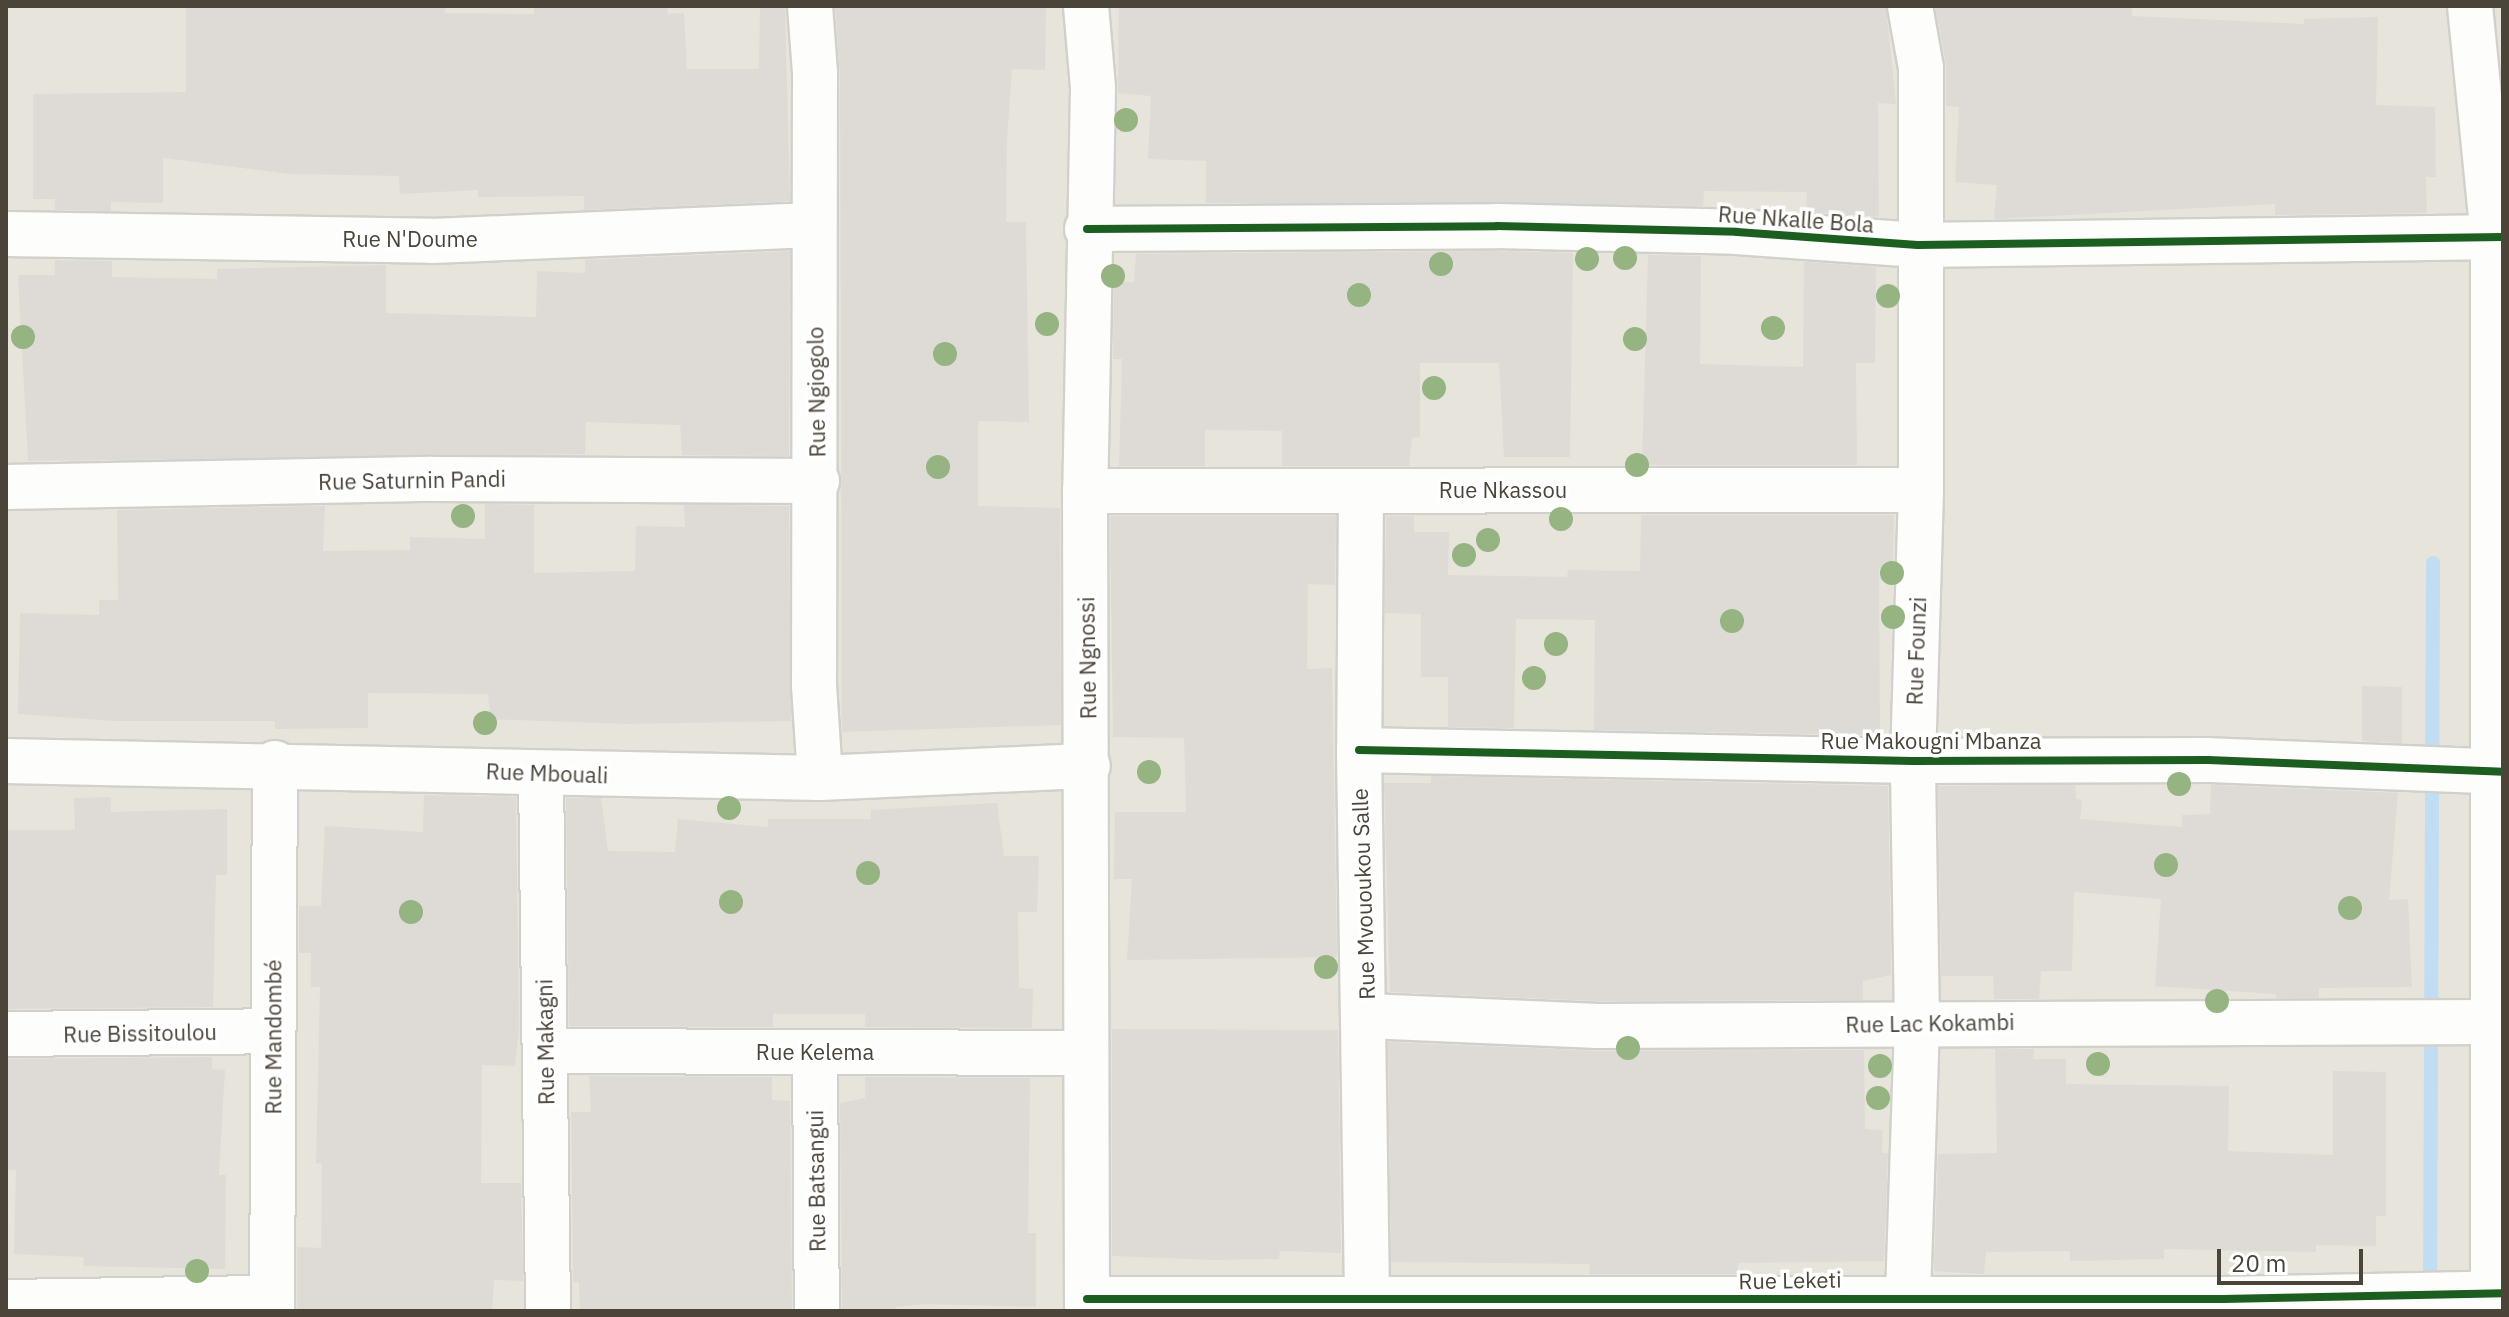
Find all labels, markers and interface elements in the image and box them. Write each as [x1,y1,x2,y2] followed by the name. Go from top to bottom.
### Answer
[1717,200,1875,238] street label: Rue Nkalle Bola
[342,226,478,252] street label: Rue N'Doume
[802,326,830,458] street label: Rue Ngiogolo
[318,465,506,495] street label: Rue Saturnin Pandi
[1439,477,1567,503] street label: Rue Nkassou
[1073,596,1101,720] street label: Rue Ngnossi
[1901,596,1931,706] street label: Rue Founzi
[1820,728,2042,754] street label: Rue Makougni Mbanza
[485,758,609,788] street label: Rue Mbouali
[1346,788,1380,1000] street label: Rue Mvououkou Salle
[260,959,286,1115] street label: Rue Mandombé
[531,979,559,1105] street label: Rue Makagni
[1845,1008,2015,1038] street label: Rue Lac Kokambi
[63,1018,217,1048] street label: Rue Bissitoulou
[756,1039,874,1065] street label: Rue Kelema
[802,1110,830,1252] street label: Rue Batsangui
[2221,1233,2367,1283] scale bar
[2231,1247,2286,1279] text: 20 m
[1738,1266,1842,1294] street label: Rue Leketi

